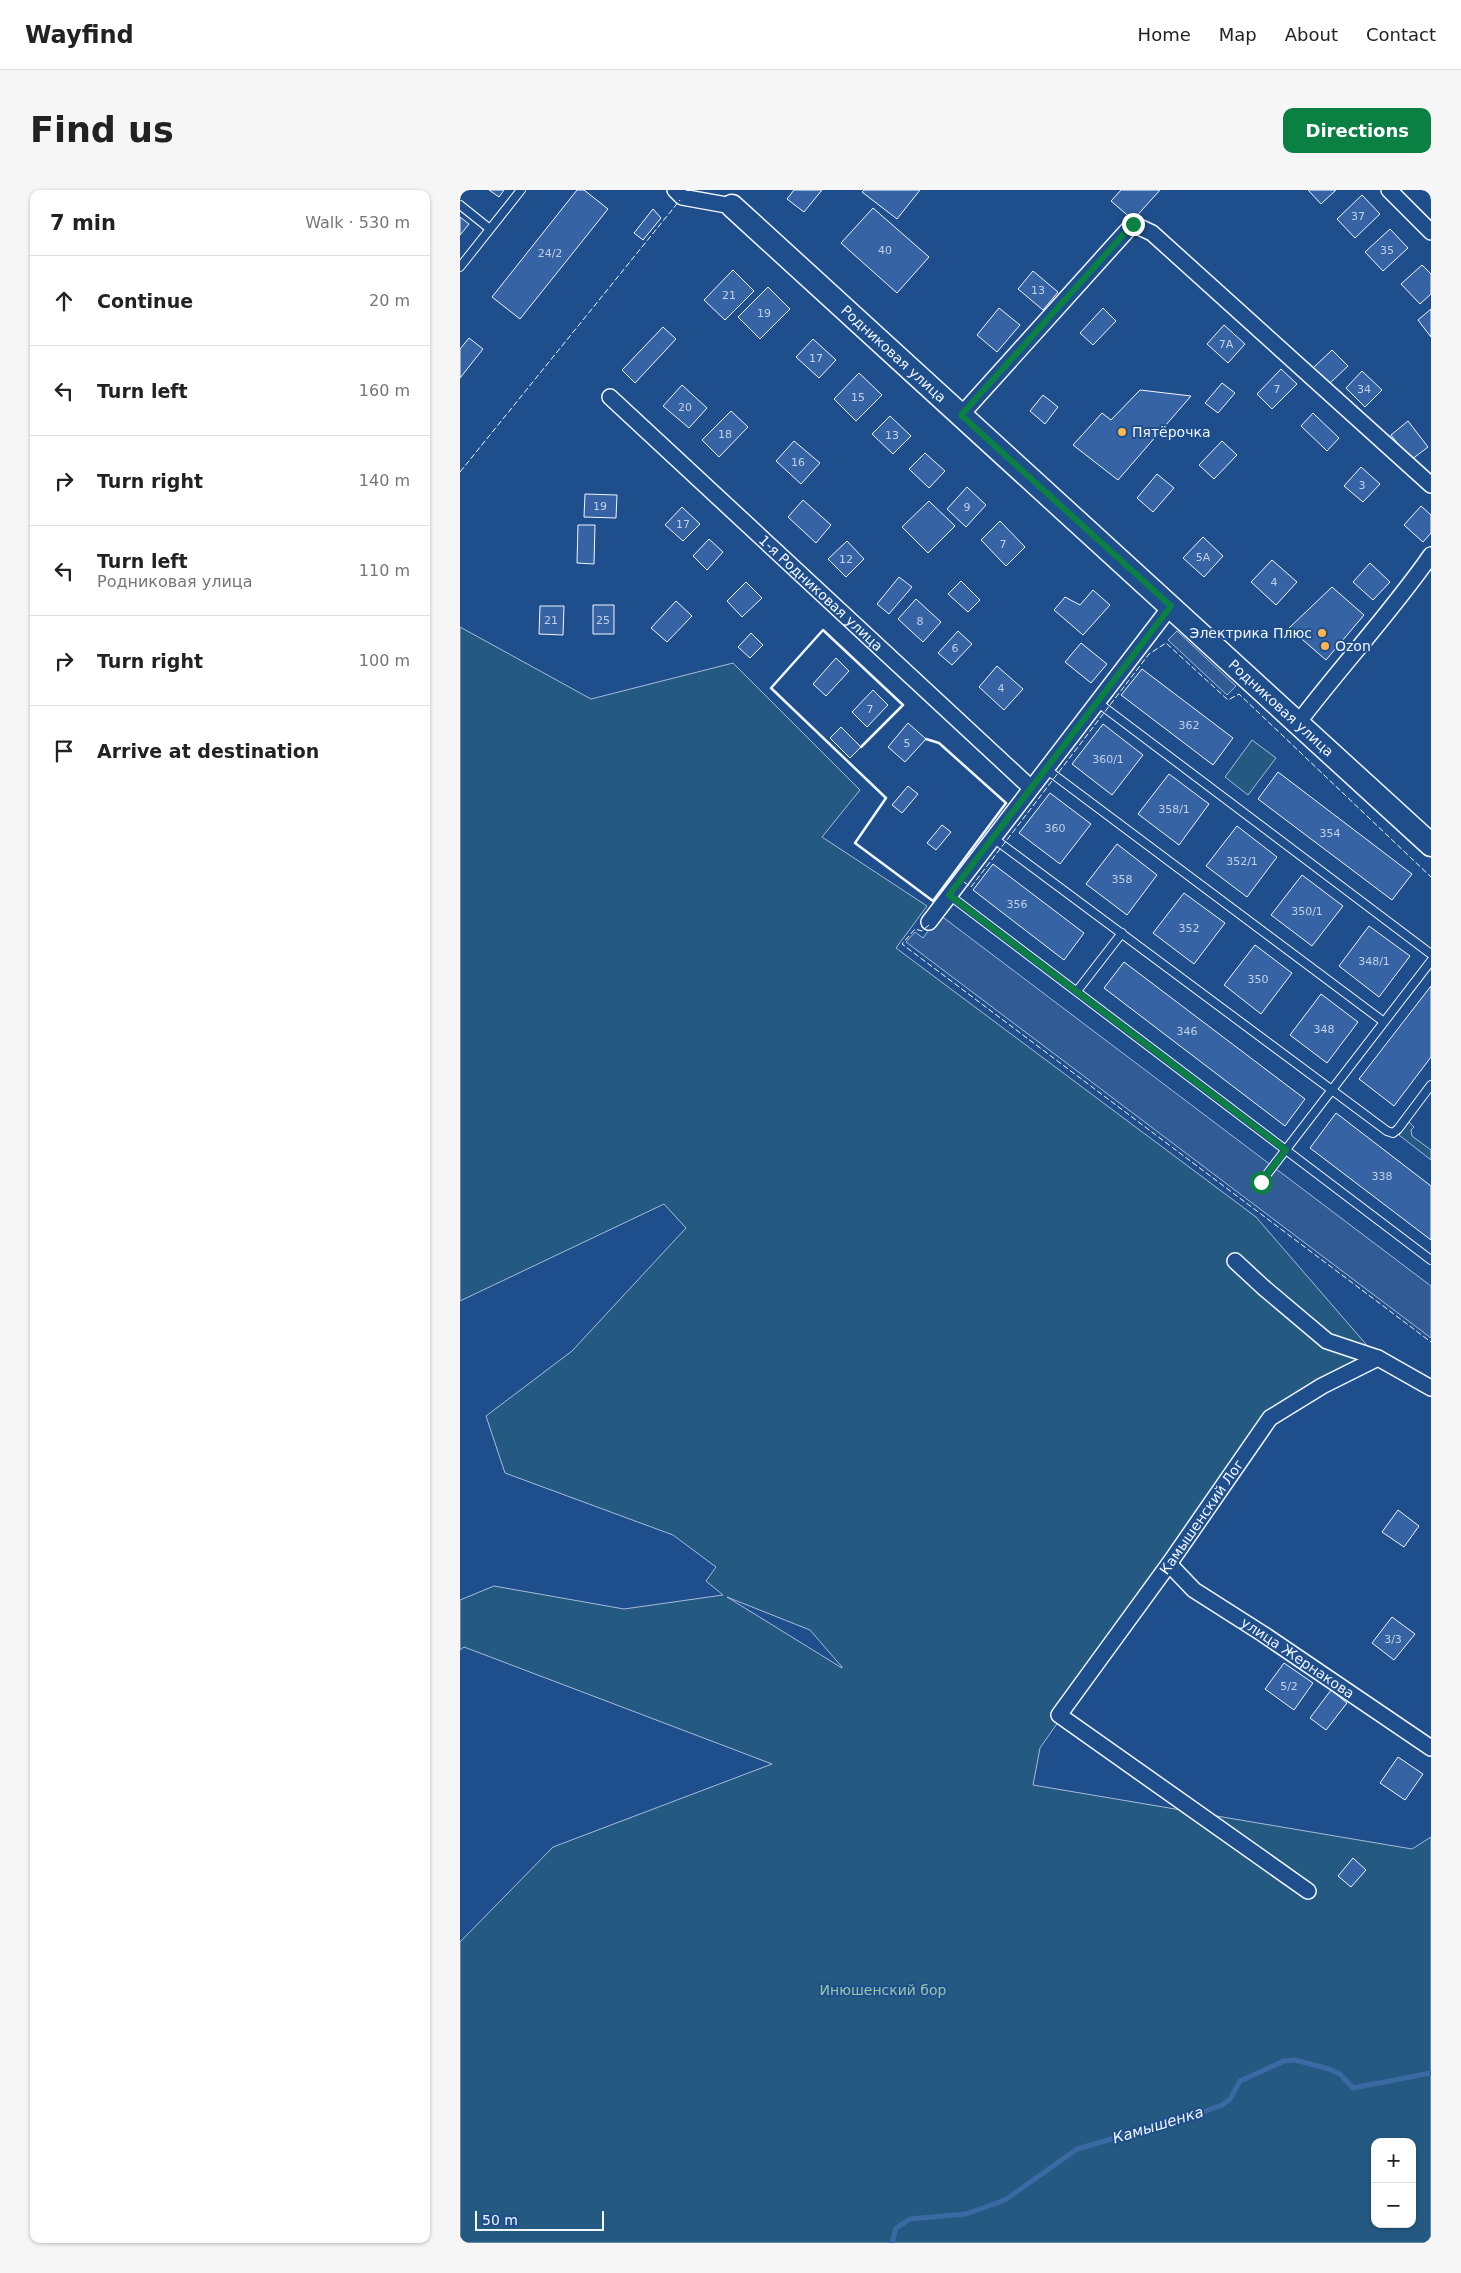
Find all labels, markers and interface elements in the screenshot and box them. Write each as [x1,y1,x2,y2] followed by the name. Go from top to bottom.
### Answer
[25,21,134,49] text: Wayfind
[1138,24,1191,45] text: Home
[1219,24,1257,45] text: Map
[1285,24,1338,45] text: About
[1366,24,1436,45] text: Contact
[1283,108,1431,153] button: Directions
[30,110,174,150] text: Find us
[1351,210,1365,223] house number: 37
[50,211,116,235] text: 7 min
[305,213,410,232] text: Walk · 530 m
[1122,213,1145,236] route end
[878,244,892,257] house number: 40
[1380,244,1394,257] house number: 35
[538,247,562,260] house number: 24/2
[1031,284,1045,297] house number: 13
[50,287,78,315] icon: ahead
[722,289,736,302] house number: 21
[97,290,193,312] text: Continue
[369,291,410,310] text: 20 m
[838,302,949,406] street label: Родниковая улица
[757,307,771,320] house number: 19
[1219,338,1234,351] house number: 7А
[809,352,823,365] house number: 17
[50,377,78,405] icon: left
[97,380,188,402] text: Turn left
[359,381,410,400] text: 160 m
[1274,383,1281,396] house number: 7
[1357,383,1371,396] house number: 34
[851,391,865,404] house number: 15
[678,401,692,414] house number: 20
[1132,424,1210,440] place label: Пятёрочка
[1116,426,1128,438] marker: Пятёрочка
[718,428,732,441] house number: 18
[885,429,899,442] house number: 13
[791,456,805,469] house number: 16
[50,467,78,495] icon: right
[97,470,203,492] text: Turn right
[359,471,410,490] text: 140 m
[1359,479,1366,492] house number: 3
[593,500,607,513] house number: 19
[964,501,971,514] house number: 9
[676,518,690,531] house number: 17
[756,532,886,654] street label: 1-я Родниковая улица
[1000,538,1007,551] house number: 7
[97,550,188,572] text: Turn left
[1196,551,1211,564] house number: 5А
[839,553,853,566] house number: 12
[50,557,78,585] icon: left
[359,561,410,580] text: 110 m
[97,572,253,591] text: Родниковая улица
[1271,576,1278,589] house number: 4
[544,614,558,627] house number: 21
[596,614,610,627] house number: 25
[917,615,924,628] house number: 8
[1190,625,1312,641] place label: Электрика Плюс
[1316,627,1328,639] marker: Электрика Плюс
[1335,638,1371,654] place label: Ozon
[1319,640,1331,652] marker: Ozon
[952,642,959,655] house number: 6
[50,647,78,675] icon: right
[97,650,203,672] text: Turn right
[359,651,410,670] text: 100 m
[1225,656,1337,760] street label: Родниковая улица
[998,682,1005,695] house number: 4
[867,703,874,716] house number: 7
[1179,719,1200,732] house number: 362
[50,737,78,765] icon: arrive
[904,737,911,750] house number: 5
[97,740,319,762] text: Arrive at destination
[1092,753,1124,766] house number: 360/1
[1158,803,1190,816] house number: 358/1
[1045,822,1066,835] house number: 360
[1320,827,1341,840] house number: 354
[1226,855,1258,868] house number: 352/1
[1112,873,1133,886] house number: 358
[1007,898,1028,911] house number: 356
[1291,905,1323,918] house number: 350/1
[1179,922,1200,935] house number: 352
[1358,955,1390,968] house number: 348/1
[1248,973,1269,986] house number: 350
[1314,1023,1335,1036] house number: 348
[1177,1025,1198,1038] house number: 346
[1372,1170,1393,1183] house number: 338
[1250,1171,1273,1194] route start
[1156,1456,1247,1577] street label: Камышенский Лог
[1238,1614,1357,1702] street label: улица Жернакова
[1384,1633,1402,1646] house number: 3/3
[1280,1680,1298,1693] house number: 5/2
[820,1982,947,1998] park label: Инюшенский бор
[1110,2103,1206,2147] water label: Камышенка
[1371,2138,1416,2228] map controls
[1371,2138,1416,2183] button: +
[1371,2183,1416,2228] button: −
[475,2208,604,2231] scale bar
[482,2212,518,2228] text: 50 m

